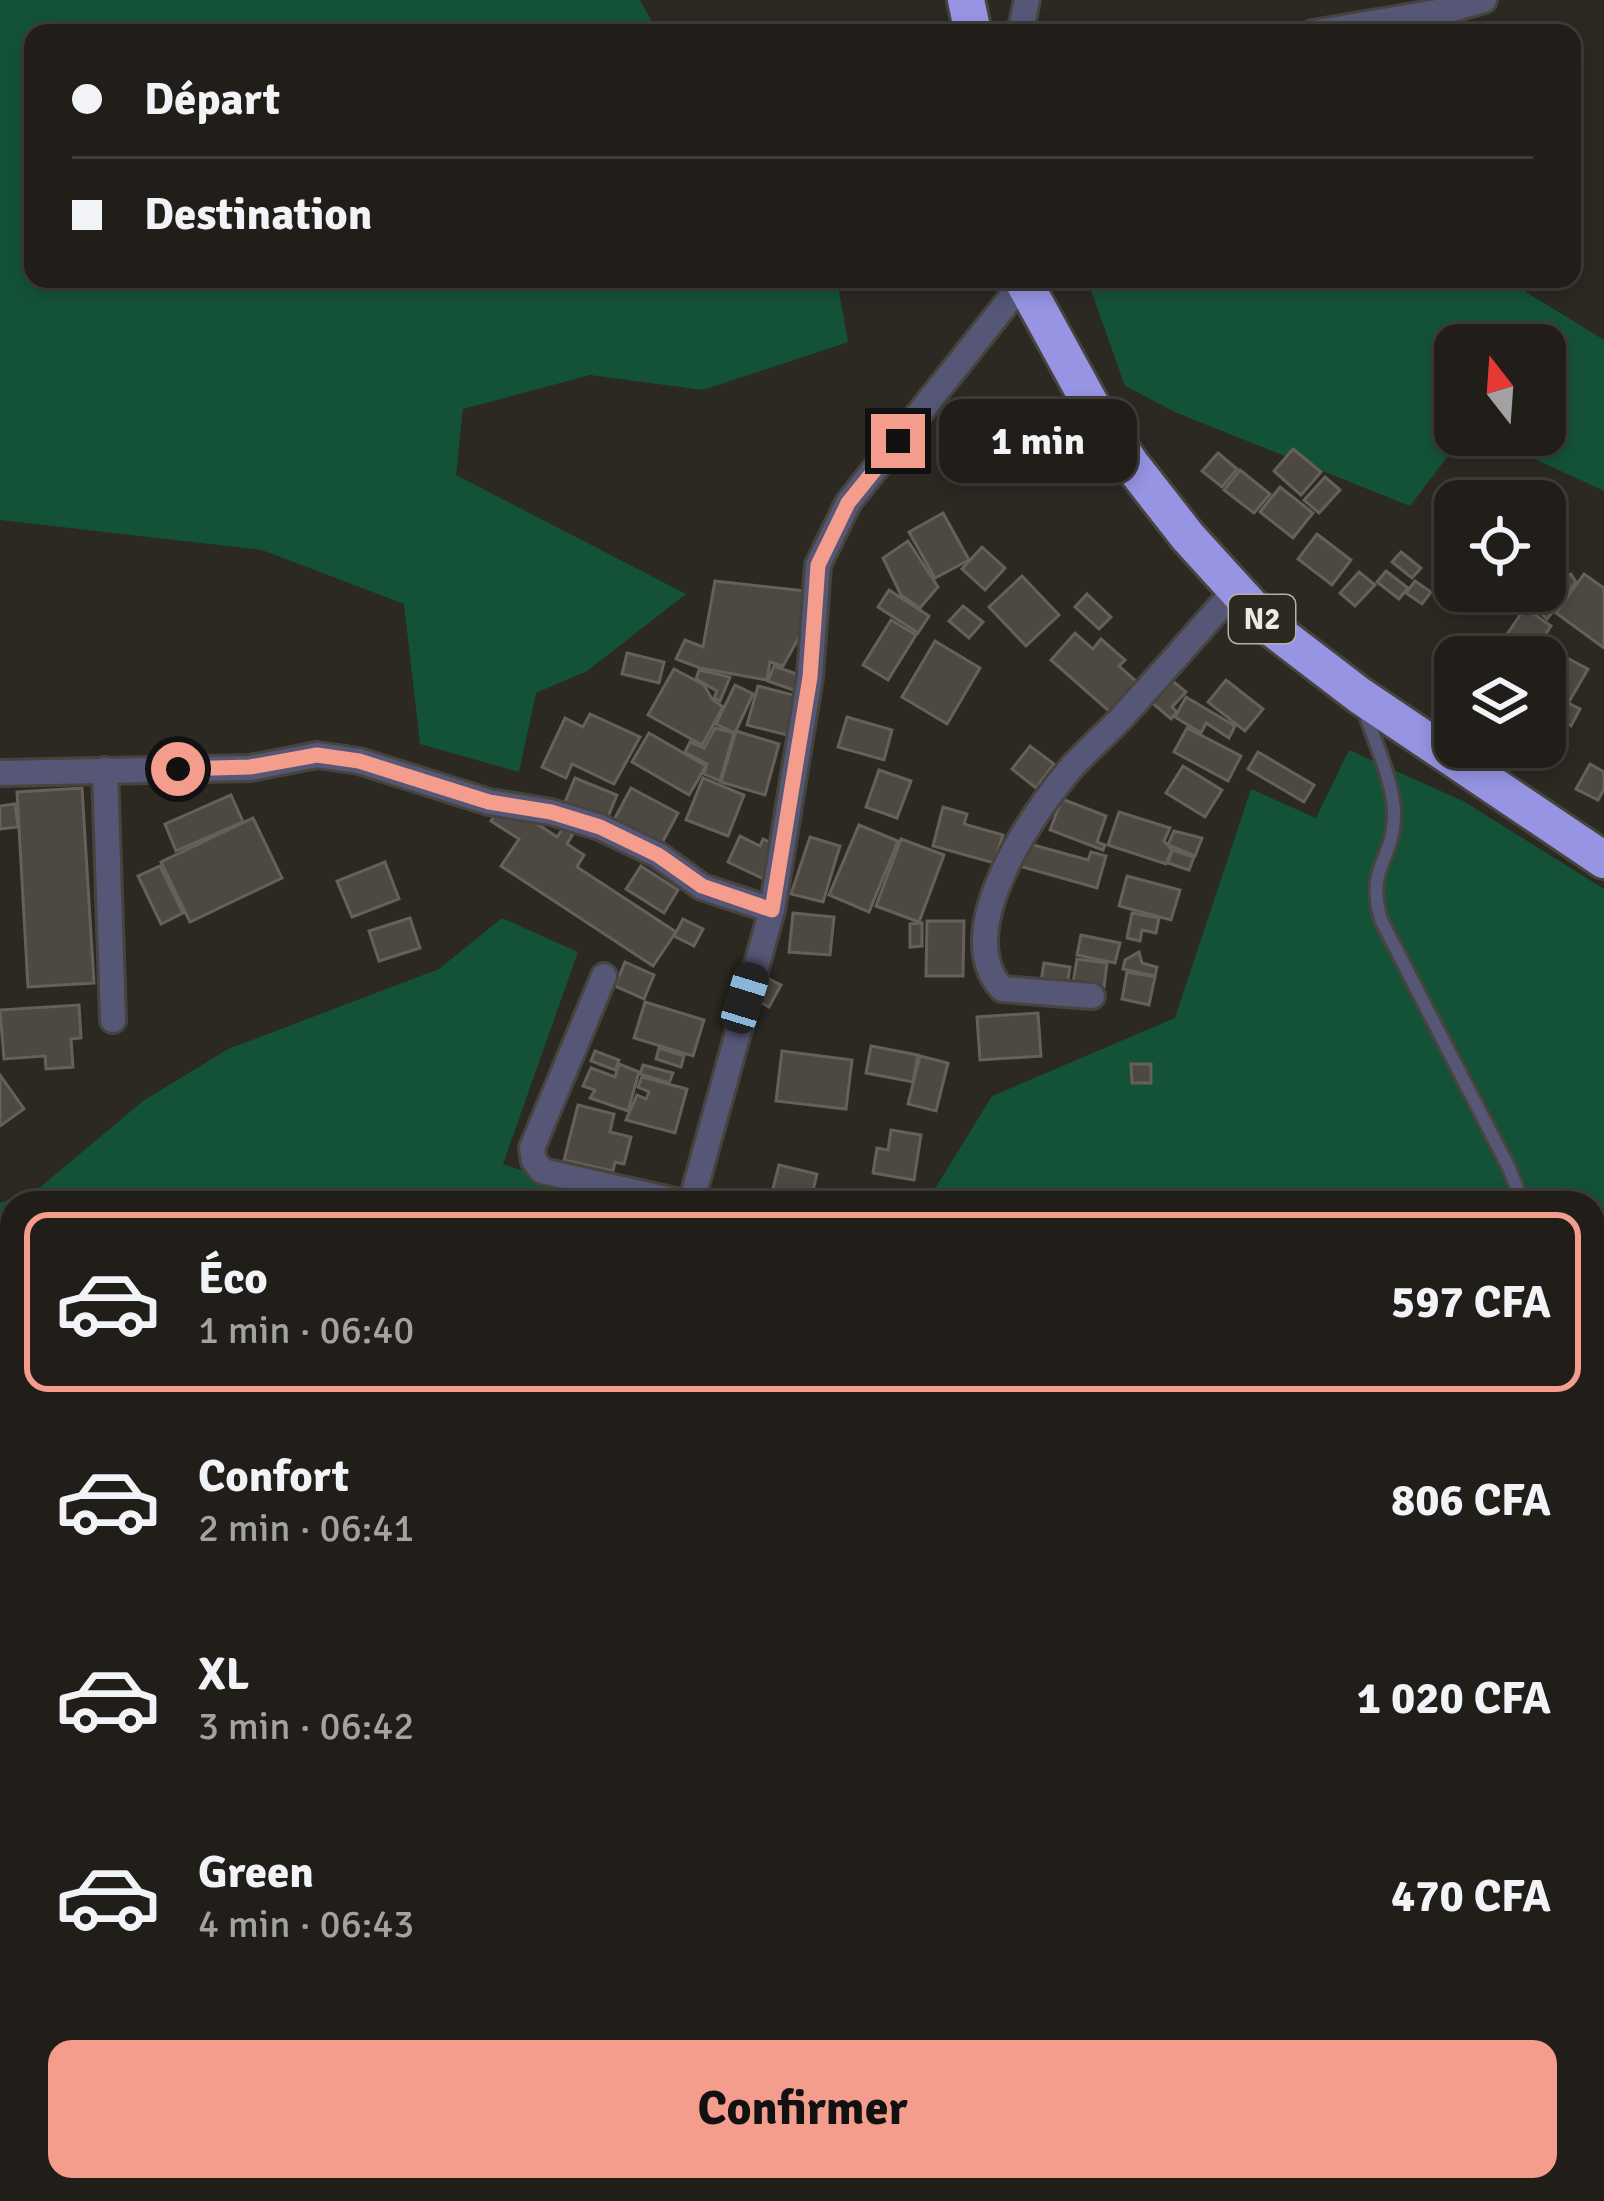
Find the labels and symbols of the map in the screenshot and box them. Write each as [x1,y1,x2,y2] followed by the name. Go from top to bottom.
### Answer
[1434,324,1566,456] north arrow
[940,399,1138,483] callout: 1 min
[871,414,925,468] route end
[1229,595,1295,643] road number: N2
[151,742,205,796] route start
[717,958,773,1038] car

